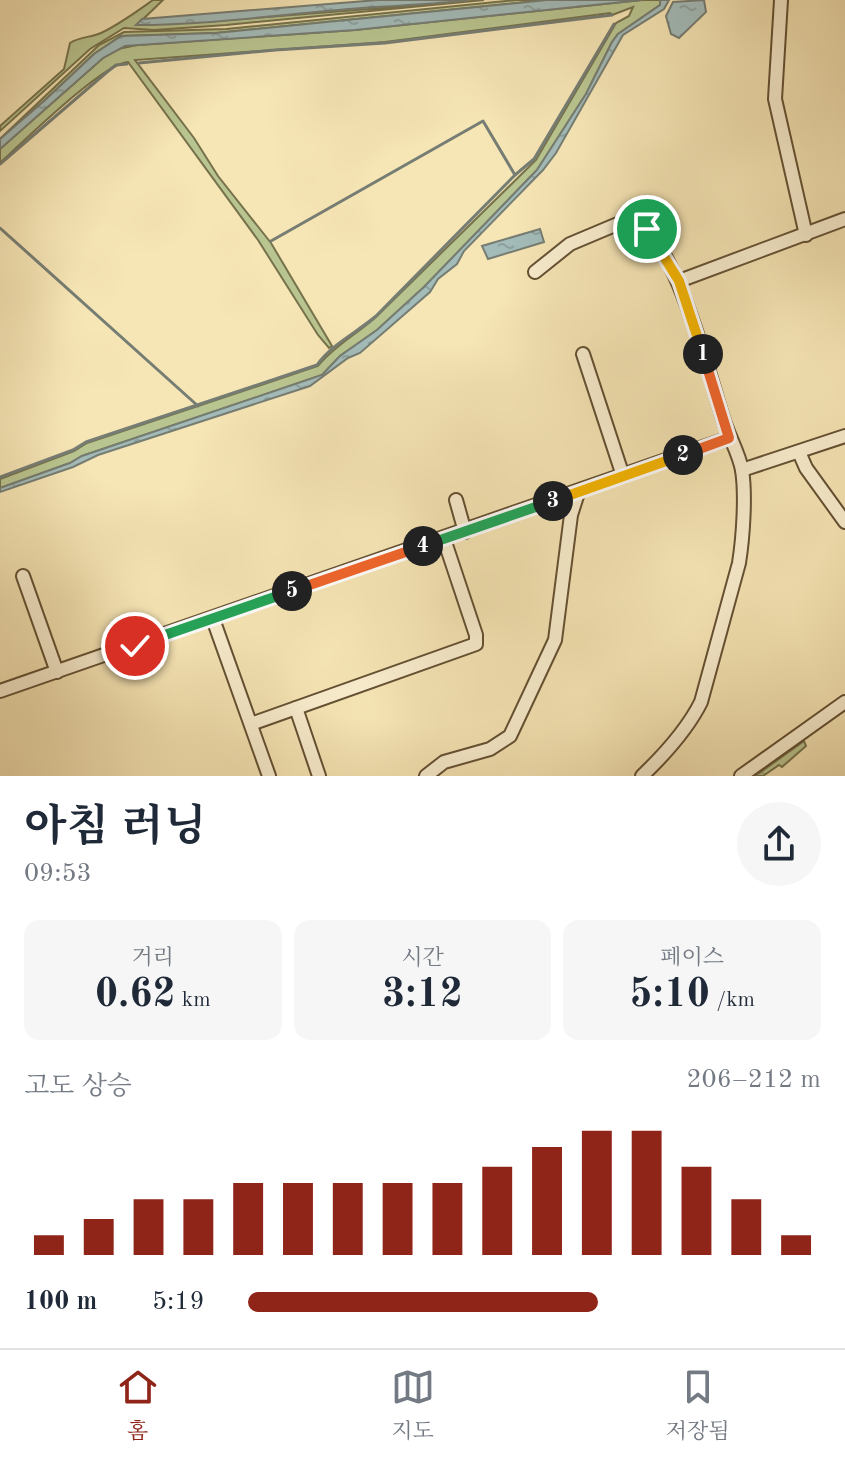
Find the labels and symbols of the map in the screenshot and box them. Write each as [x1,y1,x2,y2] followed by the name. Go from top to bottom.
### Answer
[613,195,681,263] pin
[683,334,723,374] pin: 1
[663,435,703,475] pin: 2
[533,481,573,521] pin: 3
[403,526,443,566] pin: 4
[272,571,312,611] pin: 5
[101,612,169,680] pin

